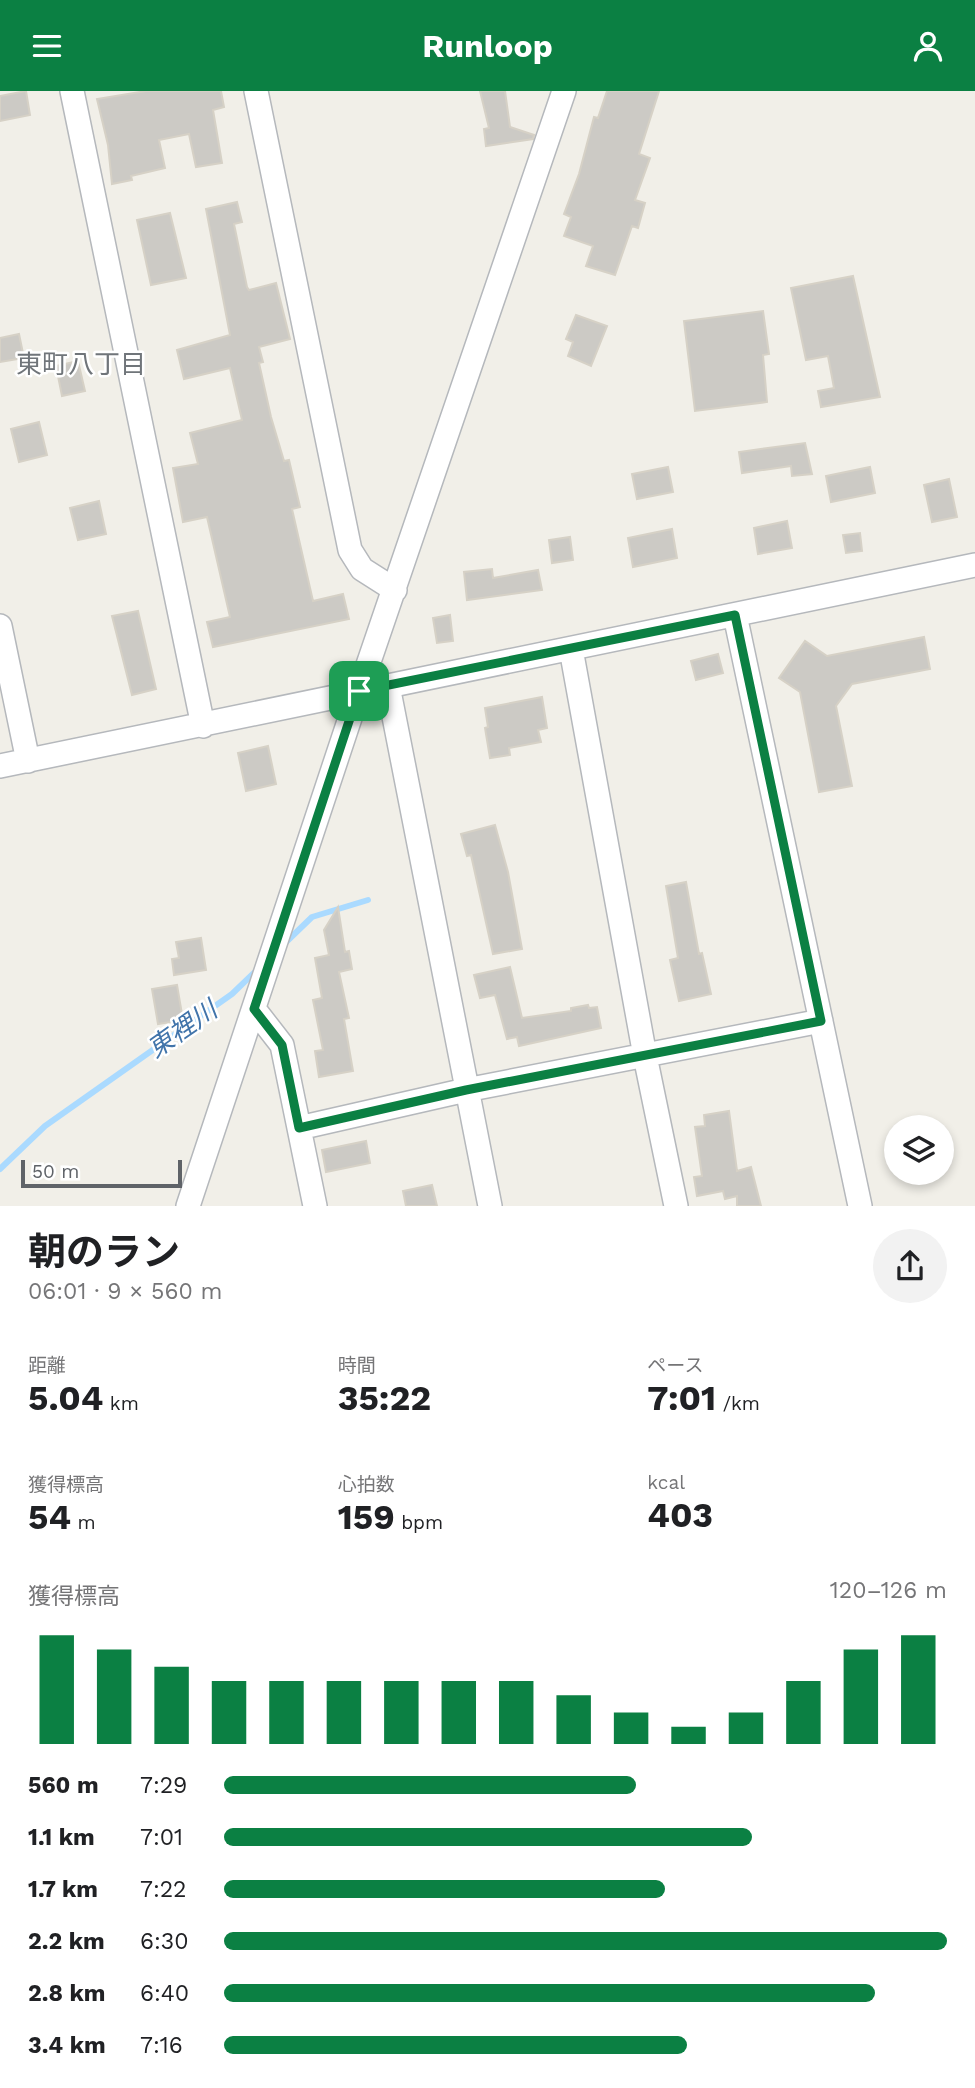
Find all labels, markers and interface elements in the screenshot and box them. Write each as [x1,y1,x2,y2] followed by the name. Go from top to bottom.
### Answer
[28,27,66,65] icon: menu
[422,27,553,65] text: Runloop
[909,27,947,65] icon: person
[16,349,146,379] district label: 東町八丁目
[329,661,389,721] pin
[340,672,378,710] icon: arrive
[141,993,225,1064] water label: 東裡川
[884,1115,954,1185] map controls
[884,1115,954,1185] button: layers
[21,1157,182,1189] scale bar
[32,1160,79,1183] text: 50 m
[873,1229,947,1303] button: share
[28,1230,180,1274] text: 朝のラン
[28,1278,222,1305] text: 06:01 · 9 × 560 m
[28,1354,66,1377] text: 距離
[338,1354,376,1377] text: 時間
[647,1354,703,1377] text: ペース
[28,1377,103,1419] text: 5.04
[338,1377,431,1419] text: 35:22
[647,1377,716,1419] text: 7:01
[103,1392,139,1415] text: km
[716,1392,760,1415] text: /km
[647,1471,685,1494] text: kcal
[28,1473,104,1496] text: 獲得標高
[338,1473,395,1496] text: 心拍数
[647,1494,713,1536] text: 403
[28,1496,71,1538] text: 54
[338,1496,395,1538] text: 159
[71,1511,96,1534] text: m
[395,1511,443,1534] text: bpm
[830,1577,947,1604] text: 120–126 m
[28,1583,120,1610] text: 獲得標高
[28,1772,99,1799] text: 560 m
[140,1772,187,1799] text: 7:29
[28,1824,95,1851] text: 1.1 km
[140,1824,183,1851] text: 7:01
[28,1876,98,1903] text: 1.7 km
[140,1876,187,1903] text: 7:22
[28,1928,105,1955] text: 2.2 km
[140,1928,189,1955] text: 6:30
[28,1980,105,2007] text: 2.8 km
[140,1980,189,2007] text: 6:40
[28,2032,106,2059] text: 3.4 km
[140,2032,183,2059] text: 7:16

